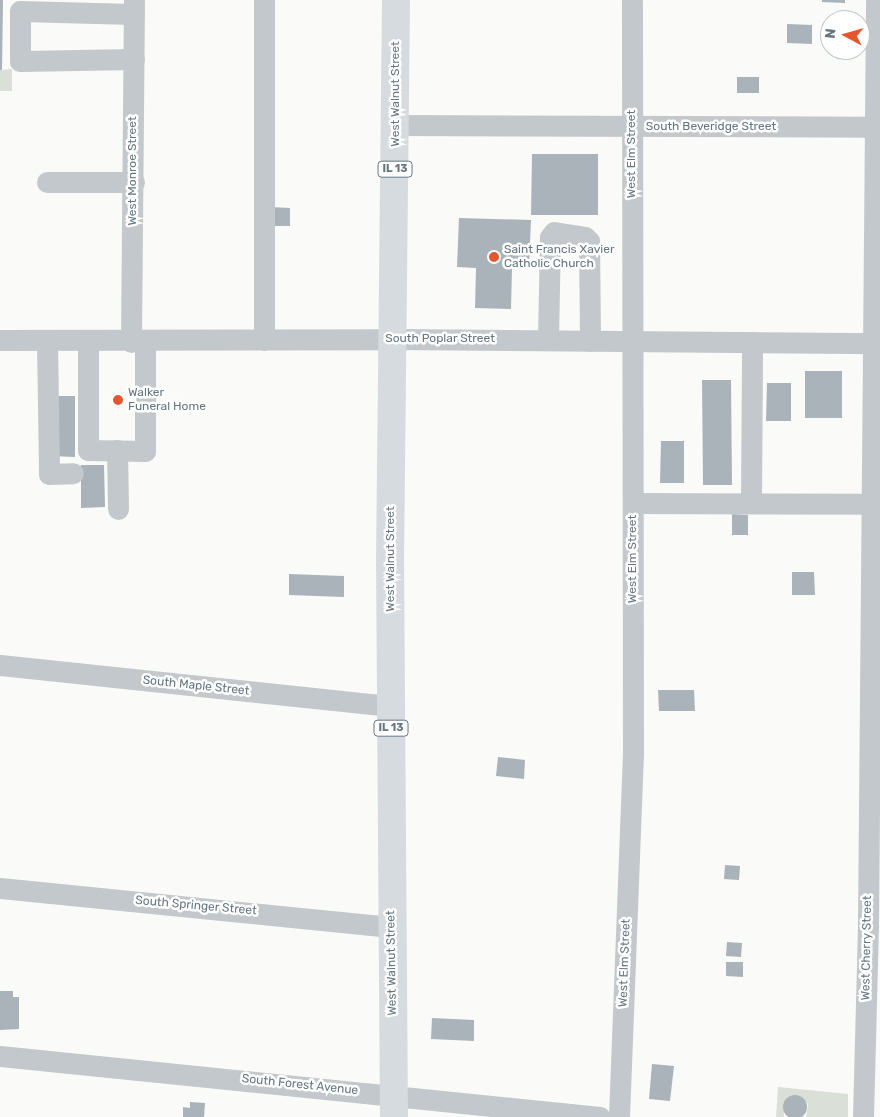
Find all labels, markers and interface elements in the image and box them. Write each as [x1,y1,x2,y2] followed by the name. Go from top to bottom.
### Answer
[820,10,870,60] north arrow
[822,28,840,39] text: N
[389,41,403,147] street label: West Walnut Street
[625,110,639,198] street label: West Elm Street
[126,116,140,226] street label: West Monroe Street
[646,120,776,134] street label: South Beveridge Street
[376,160,414,178] road number: IL 13
[504,243,615,271] place label: Saint Francis Xavier Catholic Church
[488,251,500,263] marker: Saint Francis Xavier Catholic Church
[385,332,495,346] street label: South Poplar Street
[128,386,206,414] place label: Walker Funeral Home
[112,394,124,406] marker: Walker Funeral Home
[384,506,398,612] street label: West Walnut Street
[626,515,640,603] street label: West Elm Street
[142,673,250,699] street label: South Maple Street
[372,720,410,736] road number: IL 13
[135,894,257,918] street label: South Springer Street
[859,895,875,1001] street label: West Cherry Street
[384,910,400,1016] street label: West Walnut Street
[616,919,634,1007] street label: West Elm Street
[241,1072,359,1098] street label: South Forest Avenue

